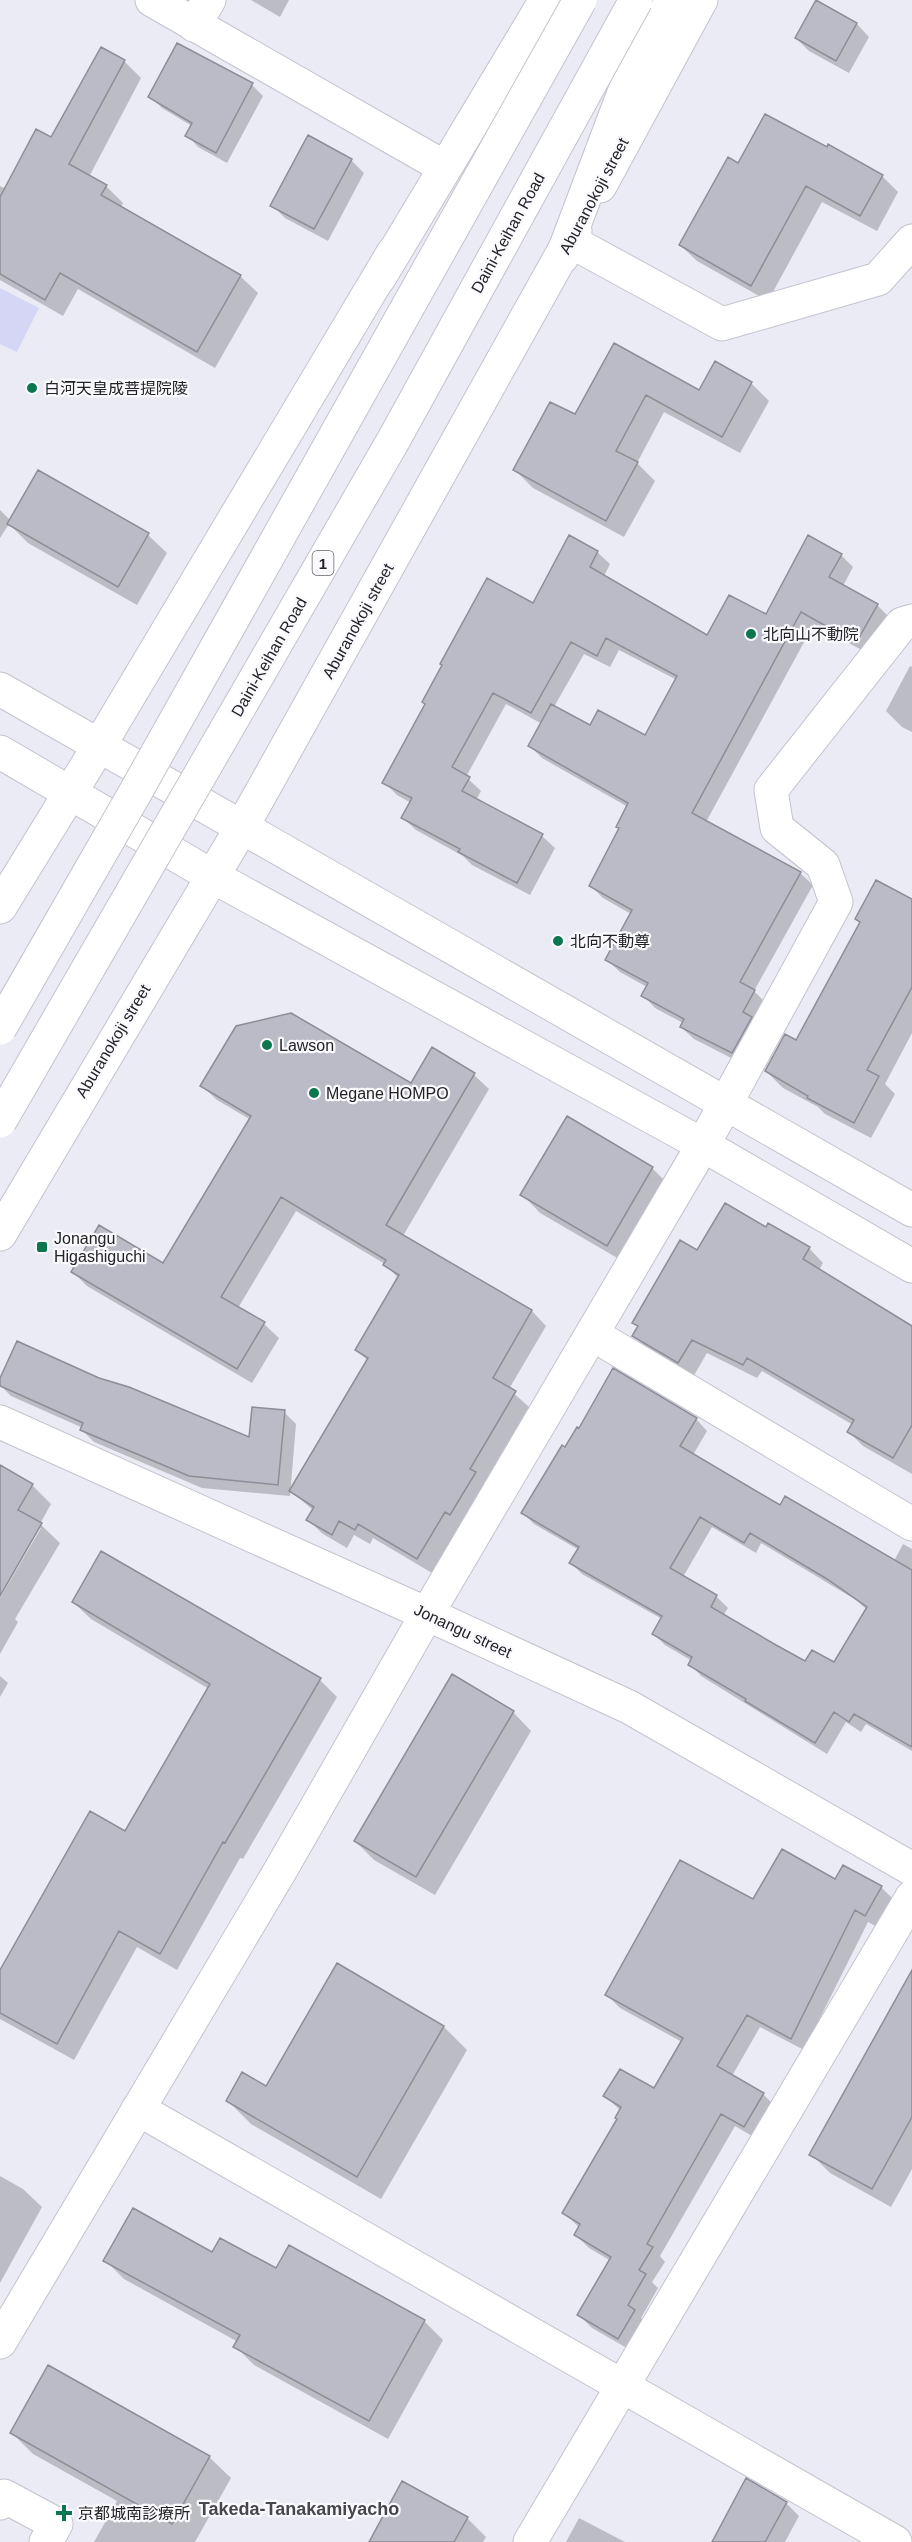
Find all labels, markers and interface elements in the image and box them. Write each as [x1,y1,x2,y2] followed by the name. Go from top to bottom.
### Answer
[556,135,632,257] street label: Aburanokoji street
[468,170,548,296] street label: Daini-Keihan Road
[44,380,188,397] place label: 白河天皇成菩提院陵
[25,381,39,395] marker: 白河天皇成菩提院陵
[312,551,334,575] road number: 1
[319,560,397,682] street label: Aburanokoji street
[228,595,310,719] street label: Daini-Keihan Road
[763,626,859,643] place label: 北向山不動院
[744,627,758,641] marker: 北向山不動院
[570,933,650,950] place label: 北向不動尊
[551,934,565,948] marker: 北向不動尊
[73,981,154,1101] street label: Aburanokoji street
[279,1037,334,1054] place label: Lawson
[260,1038,274,1052] marker: Lawson
[326,1085,449,1102] place label: Megane HOMPO
[307,1086,321,1100] marker: Megane HOMPO
[54,1230,146,1265] place label: Jonangu Higashiguchi
[35,1240,49,1254] marker: Jonangu Higashiguchi
[411,1601,515,1661] street label: Jonangu street
[199,2499,399,2519] district label: Takeda-Tanakamiyacho
[55,2504,73,2522] marker: 京都城南診療所
[78,2505,190,2522] place label: 京都城南診療所

